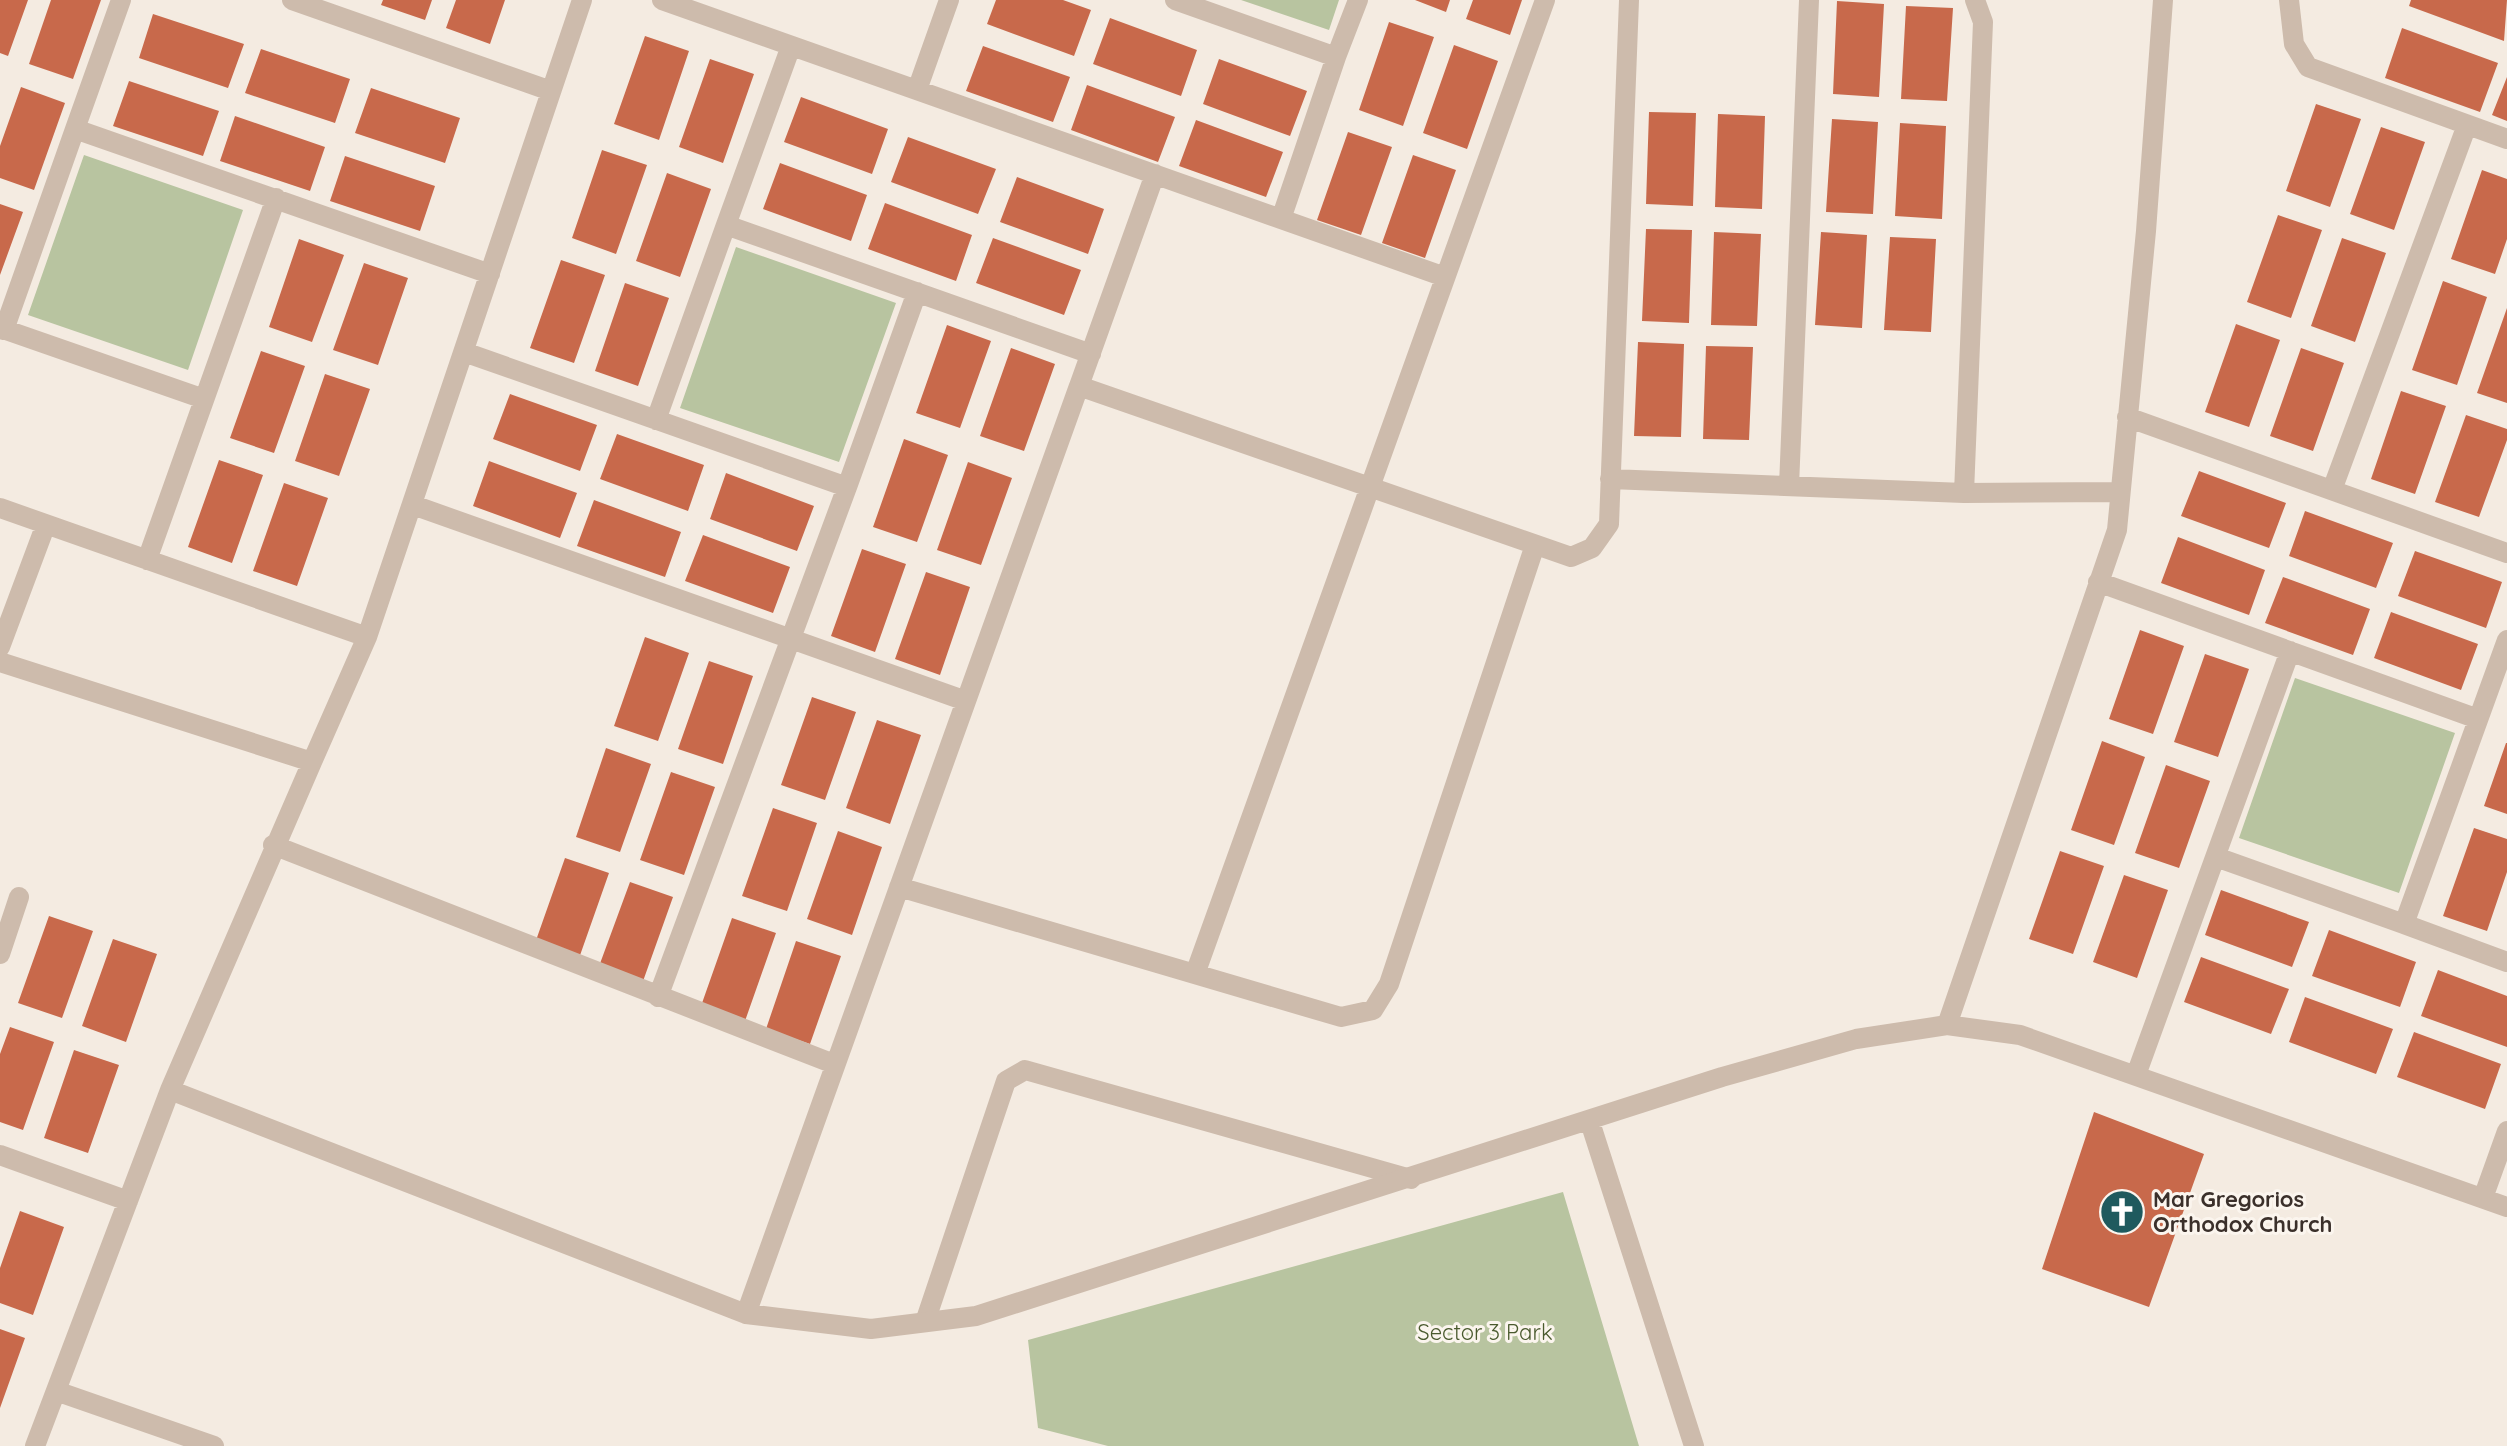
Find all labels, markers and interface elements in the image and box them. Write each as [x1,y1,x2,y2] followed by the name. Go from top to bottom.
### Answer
[2153,1185,2332,1238] place label: Mar Gregorios Orthodox Church
[2098,1188,2146,1236] church icon: Mar Gregorios Orthodox Church
[1417,1318,1553,1346] park label: Sector 3 Park

